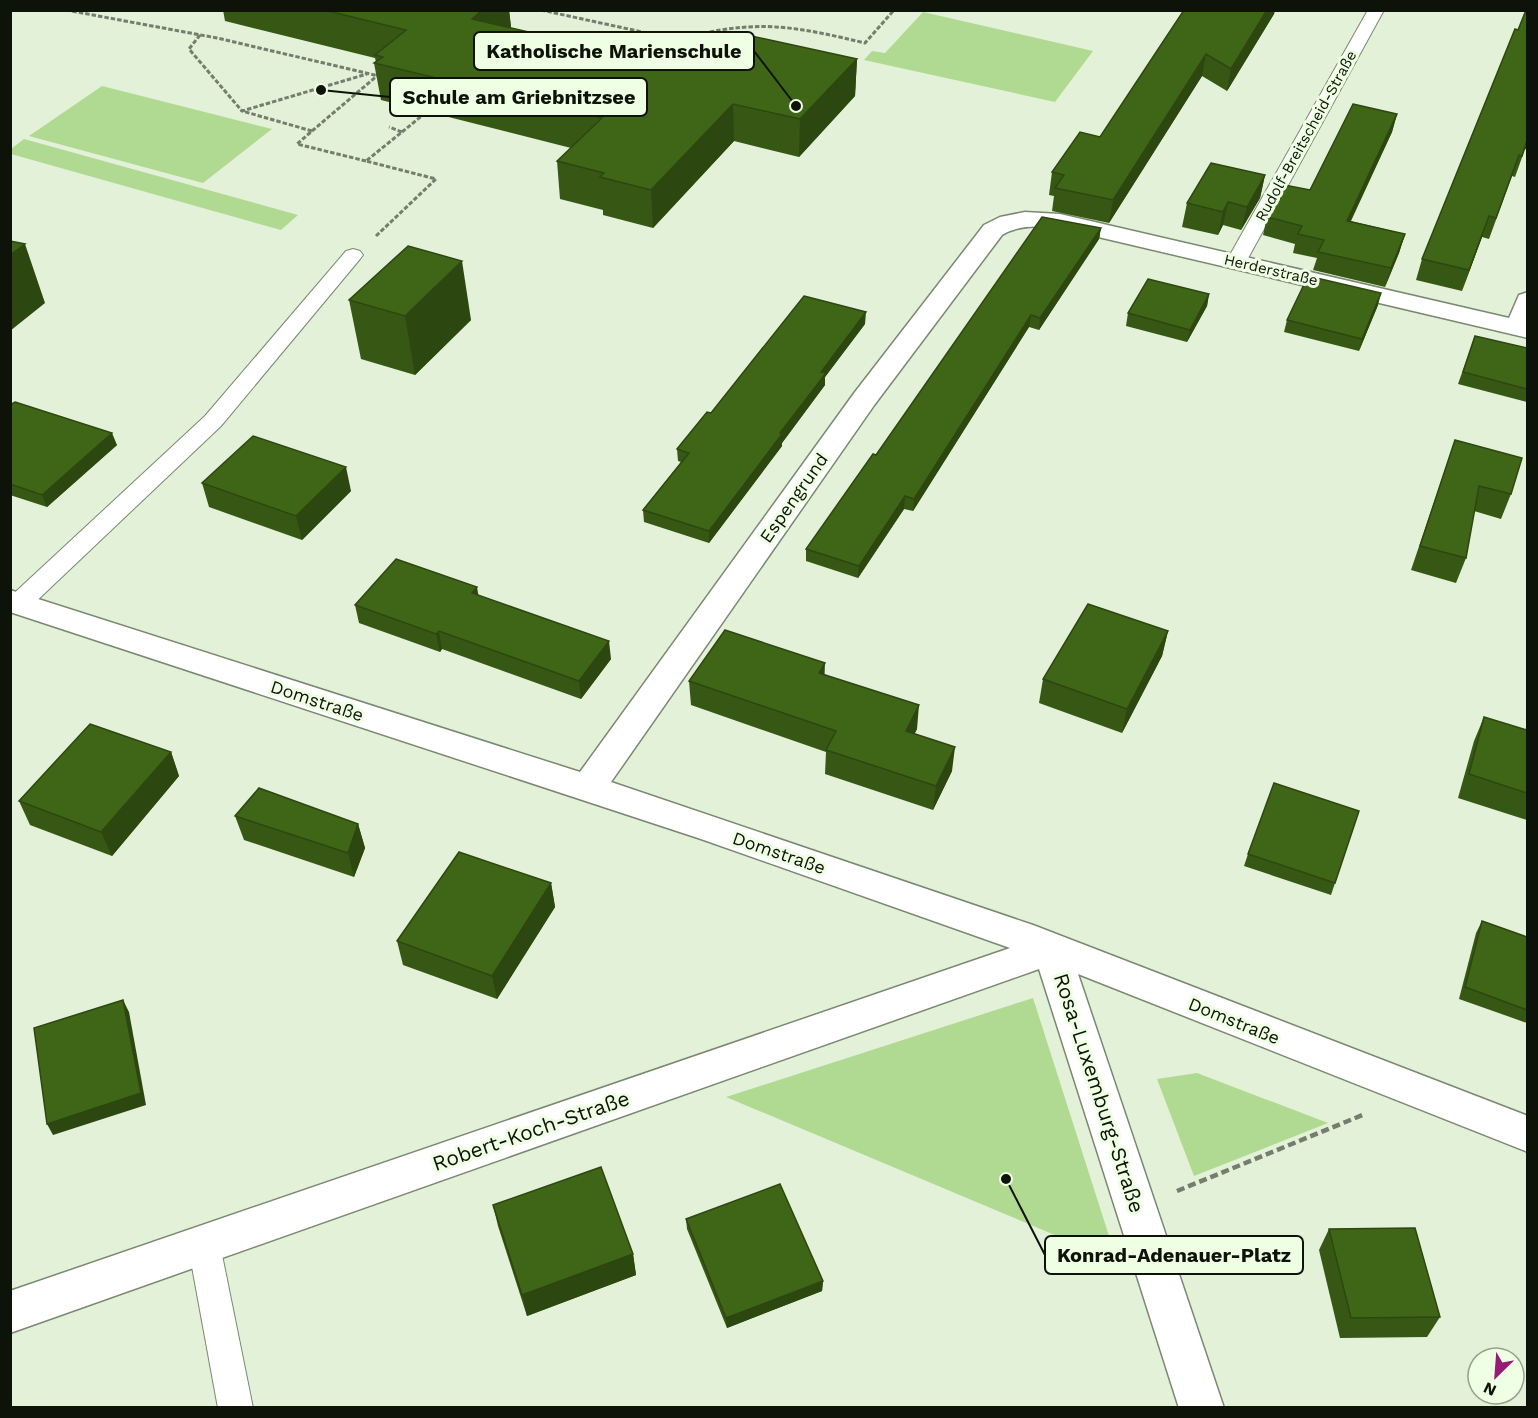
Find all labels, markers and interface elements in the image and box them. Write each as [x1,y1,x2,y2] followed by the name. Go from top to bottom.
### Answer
[474,32,754,70] callout: Katholische Marienschule
[486,39,742,63] text: Katholische Marienschule
[1251,47,1361,225] street label: Rudolf-Breitscheid-Straße
[390,78,647,116] callout: Schule am Griebnitzsee
[402,85,636,109] text: Schule am Griebnitzsee
[1222,250,1320,290] street label: Herderstraße
[755,449,832,546] street label: Espengrund
[268,676,366,725] street label: Domstraße
[730,827,828,878] street label: Domstraße
[1049,970,1150,1216] street label: Rosa-Luxemburg-Straße
[1185,993,1283,1048] street label: Domstraße
[429,1085,633,1176] street label: Robert-Koch-Straße
[1045,1236,1303,1274] callout: Konrad-Adenauer-Platz
[1057,1243,1291,1267] text: Konrad-Adenauer-Platz
[1466,1346,1526,1406] north arrow
[1480,1378,1499,1400] text: N

